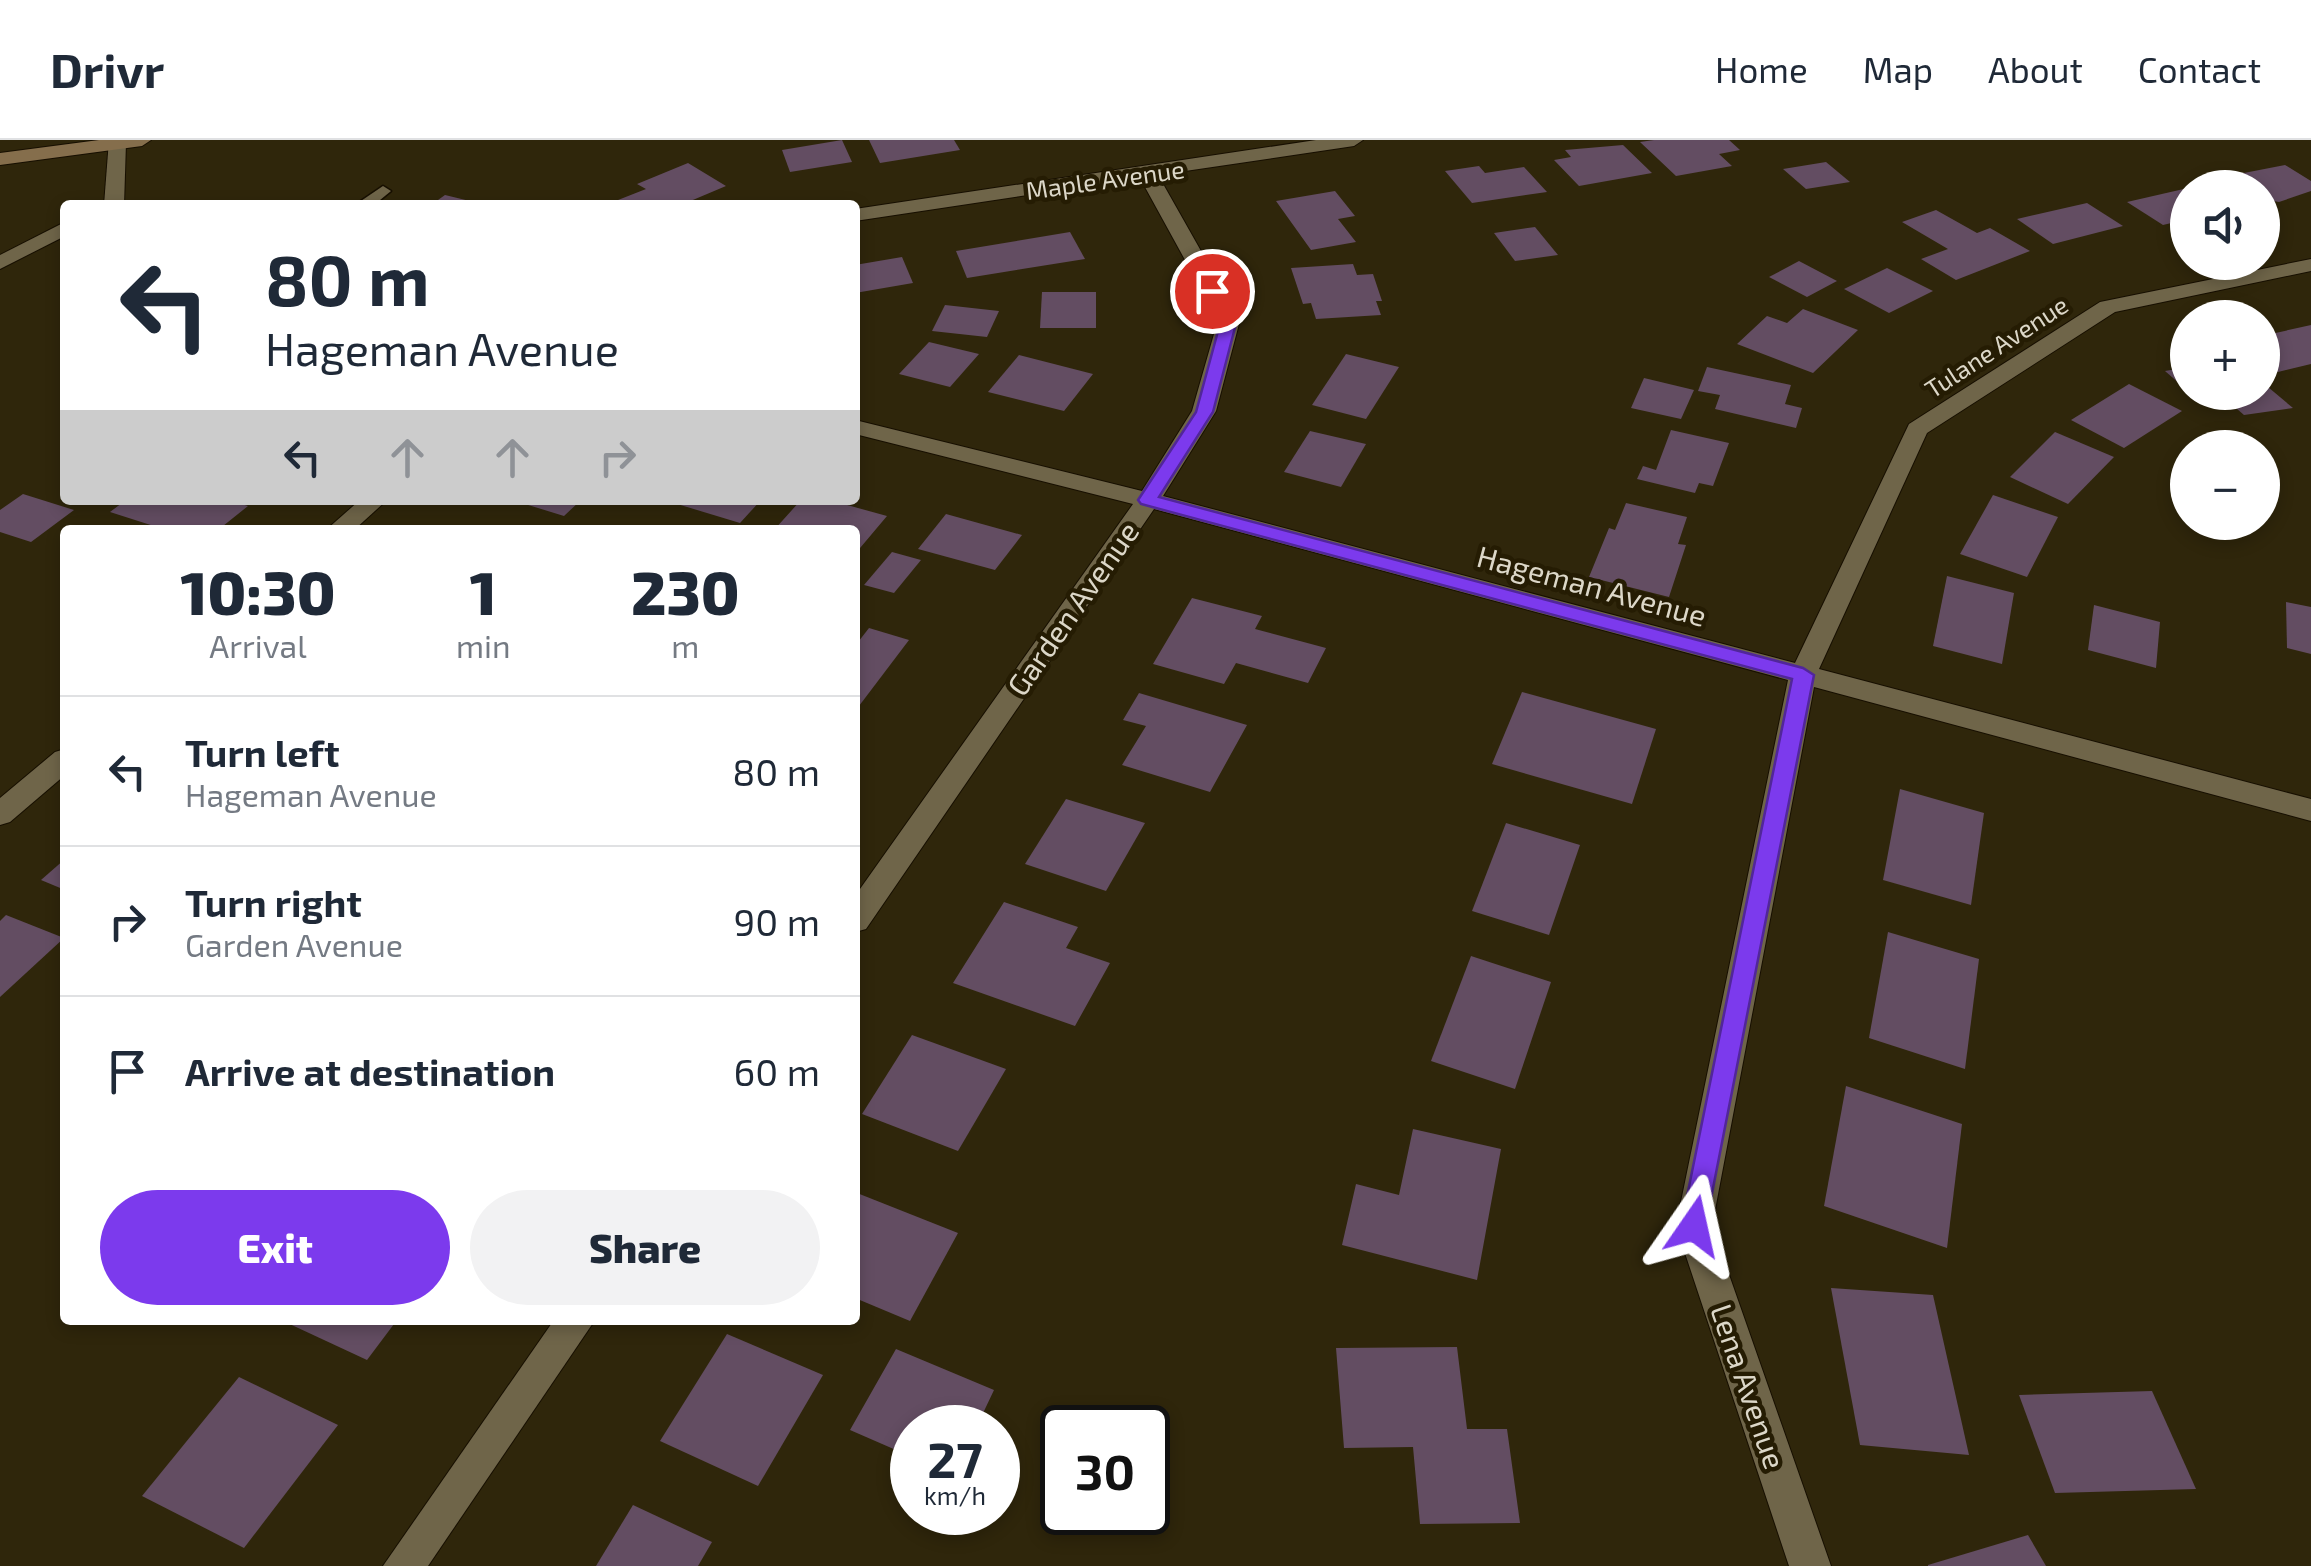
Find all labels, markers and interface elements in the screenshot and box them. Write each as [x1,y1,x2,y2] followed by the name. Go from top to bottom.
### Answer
[50,40,164,98] text: Drivr
[1715,48,1808,90] text: Home
[1863,48,1933,90] text: Map
[1988,48,2083,90] text: About
[2138,48,2261,90] text: Contact
[1024,153,1186,205] street label: Maple Avenue
[2170,170,2280,540] map controls
[2170,170,2280,280] button: sound
[265,236,430,320] text: 80 m
[100,240,230,370] icon: left
[1170,249,1255,334] pin
[1185,264,1240,319] icon: arrive
[1919,289,2073,403] street label: Tulane Avenue
[2170,300,2280,410] button: +
[265,321,619,375] text: Hageman Avenue
[275,430,330,485] icon: left
[380,430,435,485] icon: ahead
[485,430,540,485] icon: ahead
[590,430,645,485] icon: right
[2170,430,2280,540] button: −
[999,514,1145,702] street label: Garden Avenue
[1473,537,1711,633] street label: Hageman Avenue
[180,555,335,627] text: 10:30
[470,555,497,627] text: 1
[631,555,740,627] text: 230
[209,626,307,664] text: Arrival
[456,626,510,664] text: min
[671,626,699,664] text: m
[185,729,340,775] text: Turn left
[100,744,155,799] icon: left
[732,748,820,794] text: 80 m
[185,775,437,813] text: Hageman Avenue
[185,879,362,925] text: Turn right
[100,894,155,949] icon: right
[734,898,820,944] text: 90 m
[185,925,403,963] text: Garden Avenue
[100,1044,155,1099] icon: arrive
[185,1048,555,1094] text: Arrive at destination
[734,1048,820,1094] text: 60 m
[1642,1174,1746,1278] position arrow
[100,1190,450,1305] button: Exit
[470,1190,820,1305] button: Share
[1704,1299,1794,1473] street label: Lena Avenue
[1040,1405,1170,1535] speed limit sign: 30
[927,1428,983,1488] text: 27
[924,1480,986,1510] text: km/h

